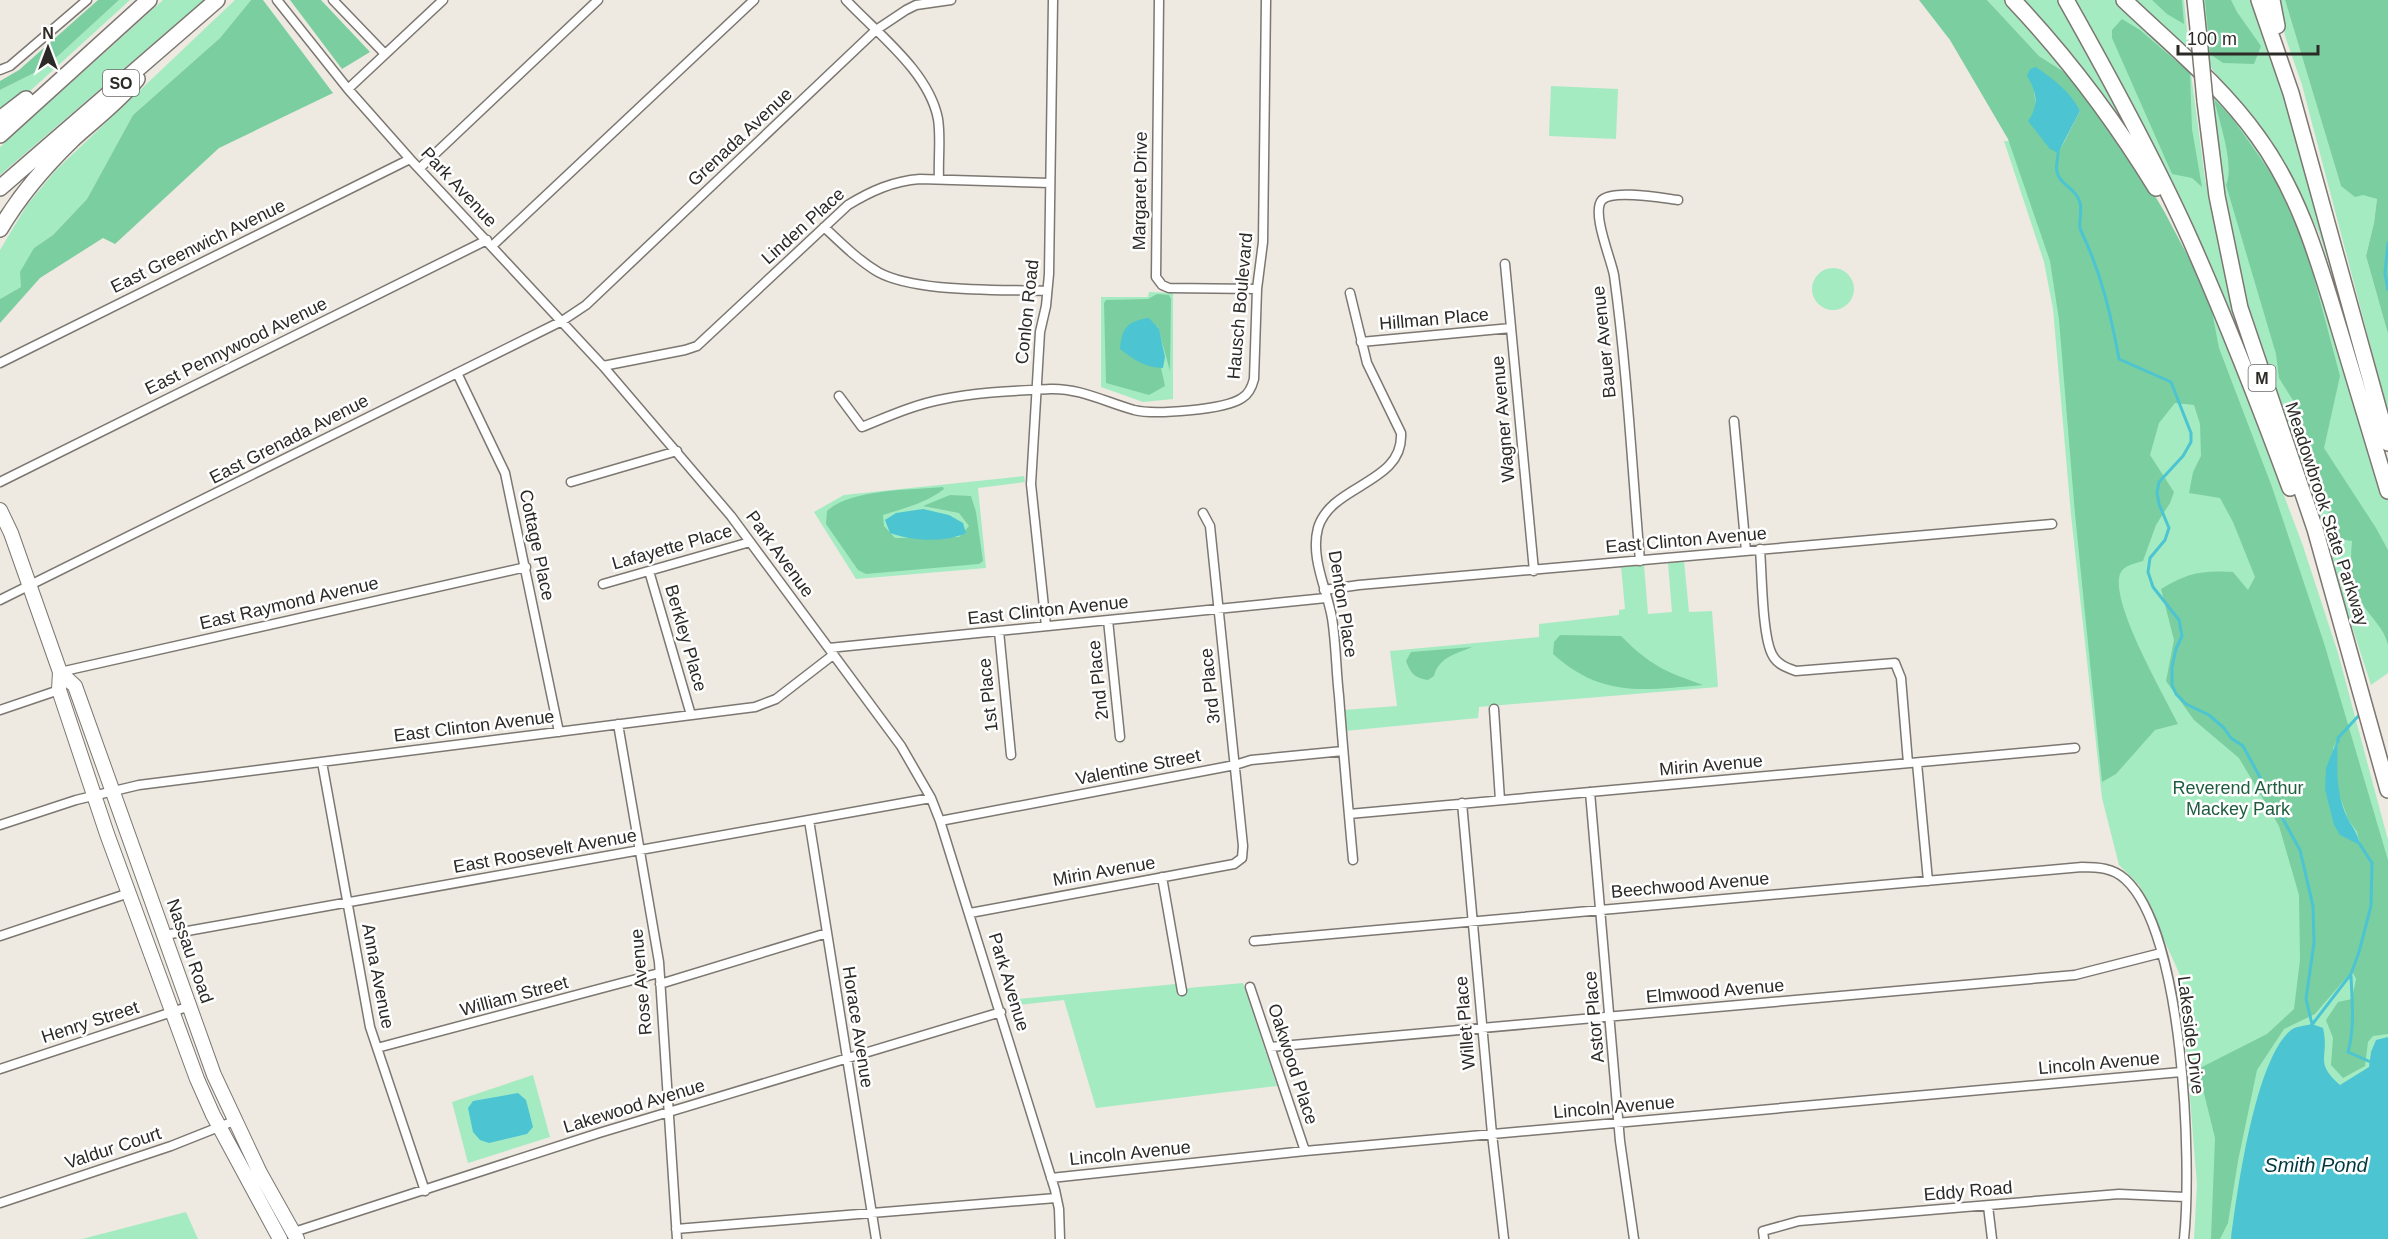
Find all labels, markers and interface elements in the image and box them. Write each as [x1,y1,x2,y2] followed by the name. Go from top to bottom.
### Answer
[18,18,78,78] north arrow
[2178,18,2318,56] scale bar
[42,25,54,42] text: N
[2187,29,2237,49] text: 100 m
[103,70,139,96] road number: SO
[684,84,796,190] street label: Grenada Avenue
[1129,131,1151,251] street label: Margaret Drive
[417,143,501,231] street label: Park Avenue
[758,184,848,268] street label: Linden Place
[107,195,289,297] street label: East Greenwich Avenue
[1224,232,1256,380] street label: Hausch Boulevard
[1012,259,1042,365] street label: Conlon Road
[1588,285,1620,399] street label: Bauer Avenue
[142,293,330,399] street label: East Pennywood Avenue
[1378,304,1490,334] street label: Hillman Place
[1487,355,1519,483] street label: Wagner Avenue
[2248,365,2276,391] road number: M
[206,390,372,488] street label: East Grenada Avenue
[2281,400,2373,628] street label: Meadowbrook State Parkway
[515,488,559,602] street label: Cottage Place
[742,507,818,601] street label: Park Avenue
[610,520,734,574] street label: Lafayette Place
[1605,523,1767,557] street label: East Clinton Avenue
[1325,549,1361,659] street label: Denton Place
[198,573,380,633] street label: East Raymond Avenue
[661,582,711,694] street label: Berkley Place
[967,592,1129,628] street label: East Clinton Avenue
[1084,639,1112,721] street label: 2nd Place
[1196,647,1224,725] street label: 3rd Place
[974,657,1002,733] street label: 1st Place
[392,706,556,746] street label: East Clinton Avenue
[1074,745,1202,789] street label: Valentine Street
[1658,751,1764,779] street label: Mirin Avenue
[2172,778,2304,819] park label: Reverend Arthur Mackey Park
[452,825,638,877] street label: East Roosevelt Avenue
[1051,852,1157,890] street label: Mirin Avenue
[1610,868,1770,902] street label: Beechwood Avenue
[163,896,217,1006] street label: Nassau Road
[358,922,398,1030] street label: Anna Avenue
[626,928,656,1036] street label: Rose Avenue
[985,930,1033,1034] street label: Park Avenue
[839,965,877,1089] street label: Horace Avenue
[1580,970,1608,1064] street label: Astor Place
[458,972,570,1020] street label: William Street
[1451,975,1479,1071] street label: Willet Place
[1645,975,1785,1007] street label: Elmwood Avenue
[2174,975,2208,1095] street label: Lakeside Drive
[39,997,141,1047] street label: Henry Street
[1264,1001,1322,1127] street label: Oakwood Place
[2037,1048,2161,1078] street label: Lincoln Avenue
[561,1075,707,1137] street label: Lakewood Avenue
[1552,1092,1676,1122] street label: Lincoln Avenue
[62,1123,164,1173] street label: Valdur Court
[1068,1137,1192,1169] street label: Lincoln Avenue
[2264,1154,2369,1176] water label: Smith Pond
[1923,1177,2013,1205] street label: Eddy Road

